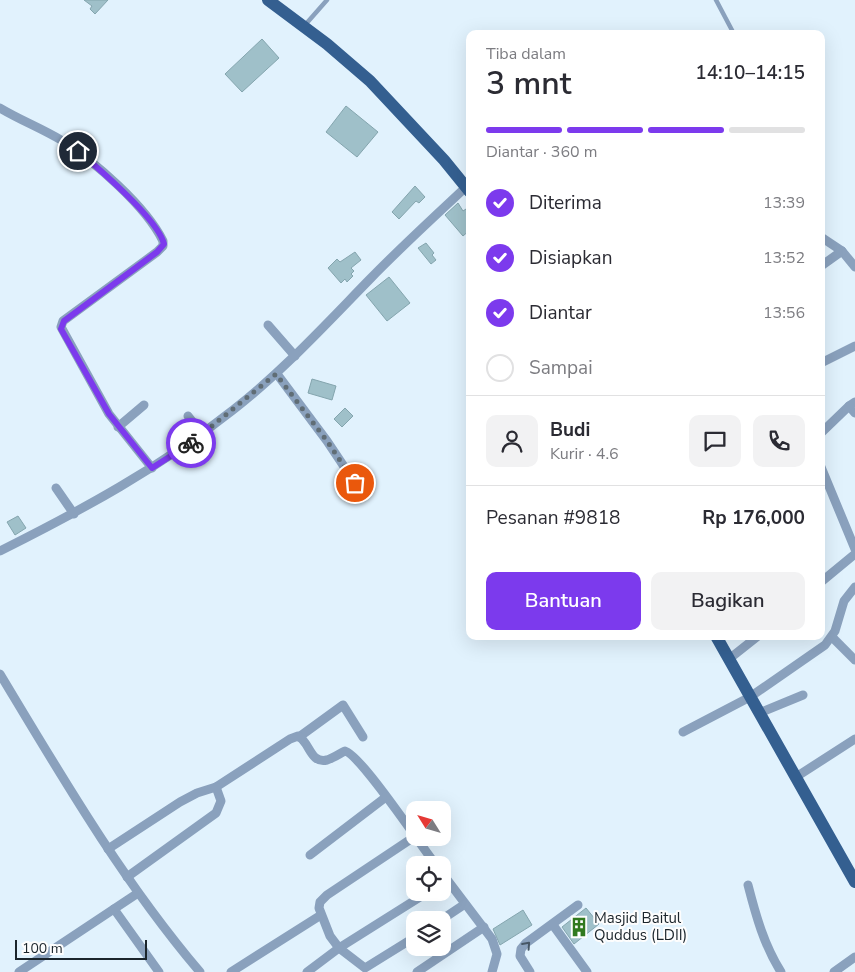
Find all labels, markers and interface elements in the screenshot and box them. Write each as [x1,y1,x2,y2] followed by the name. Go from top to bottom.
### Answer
[486,43,566,65] text: Tiba dalam
[695,60,805,86] text: 14:10–14:15
[486,62,571,105] text: 3 mnt
[57,130,99,172] pin
[64,137,92,165] icon: home
[486,141,597,163] text: Diantar · 360 m
[486,189,514,217] icon: check
[529,190,602,216] text: Diterima
[763,192,805,214] text: 13:39
[486,244,514,272] icon: check
[529,245,612,271] text: Disiapkan
[763,247,805,269] text: 13:52
[486,299,514,327] icon: check
[529,300,592,326] text: Diantar
[763,302,805,324] text: 13:56
[529,355,593,381] text: Sampai
[486,415,538,467] button: person
[689,415,741,467] button: chat
[753,415,805,467] button: phone
[550,417,590,443] text: Budi
[166,418,216,468] courier
[177,429,205,457] icon: bike
[550,443,619,465] text: Kurir · 4.6
[334,462,376,504] pin
[341,469,369,497] icon: bag
[486,505,620,531] text: Pesanan #9818
[702,505,805,531] text: Rp 176,000
[486,572,641,630] button: Bantuan
[651,572,805,630] button: Bagikan
[406,801,451,846] north arrow
[406,801,451,956] map controls
[406,856,451,901] button: locate
[594,908,687,945] place label: Masjid Baitul Quddus (LDII)
[406,911,451,956] button: layers
[568,916,590,938] building icon: Masjid Baitul Quddus (LDII)
[15,937,148,960] scale bar
[22,939,63,958] text: 100 m
[521,941,530,950] one-way arrow

